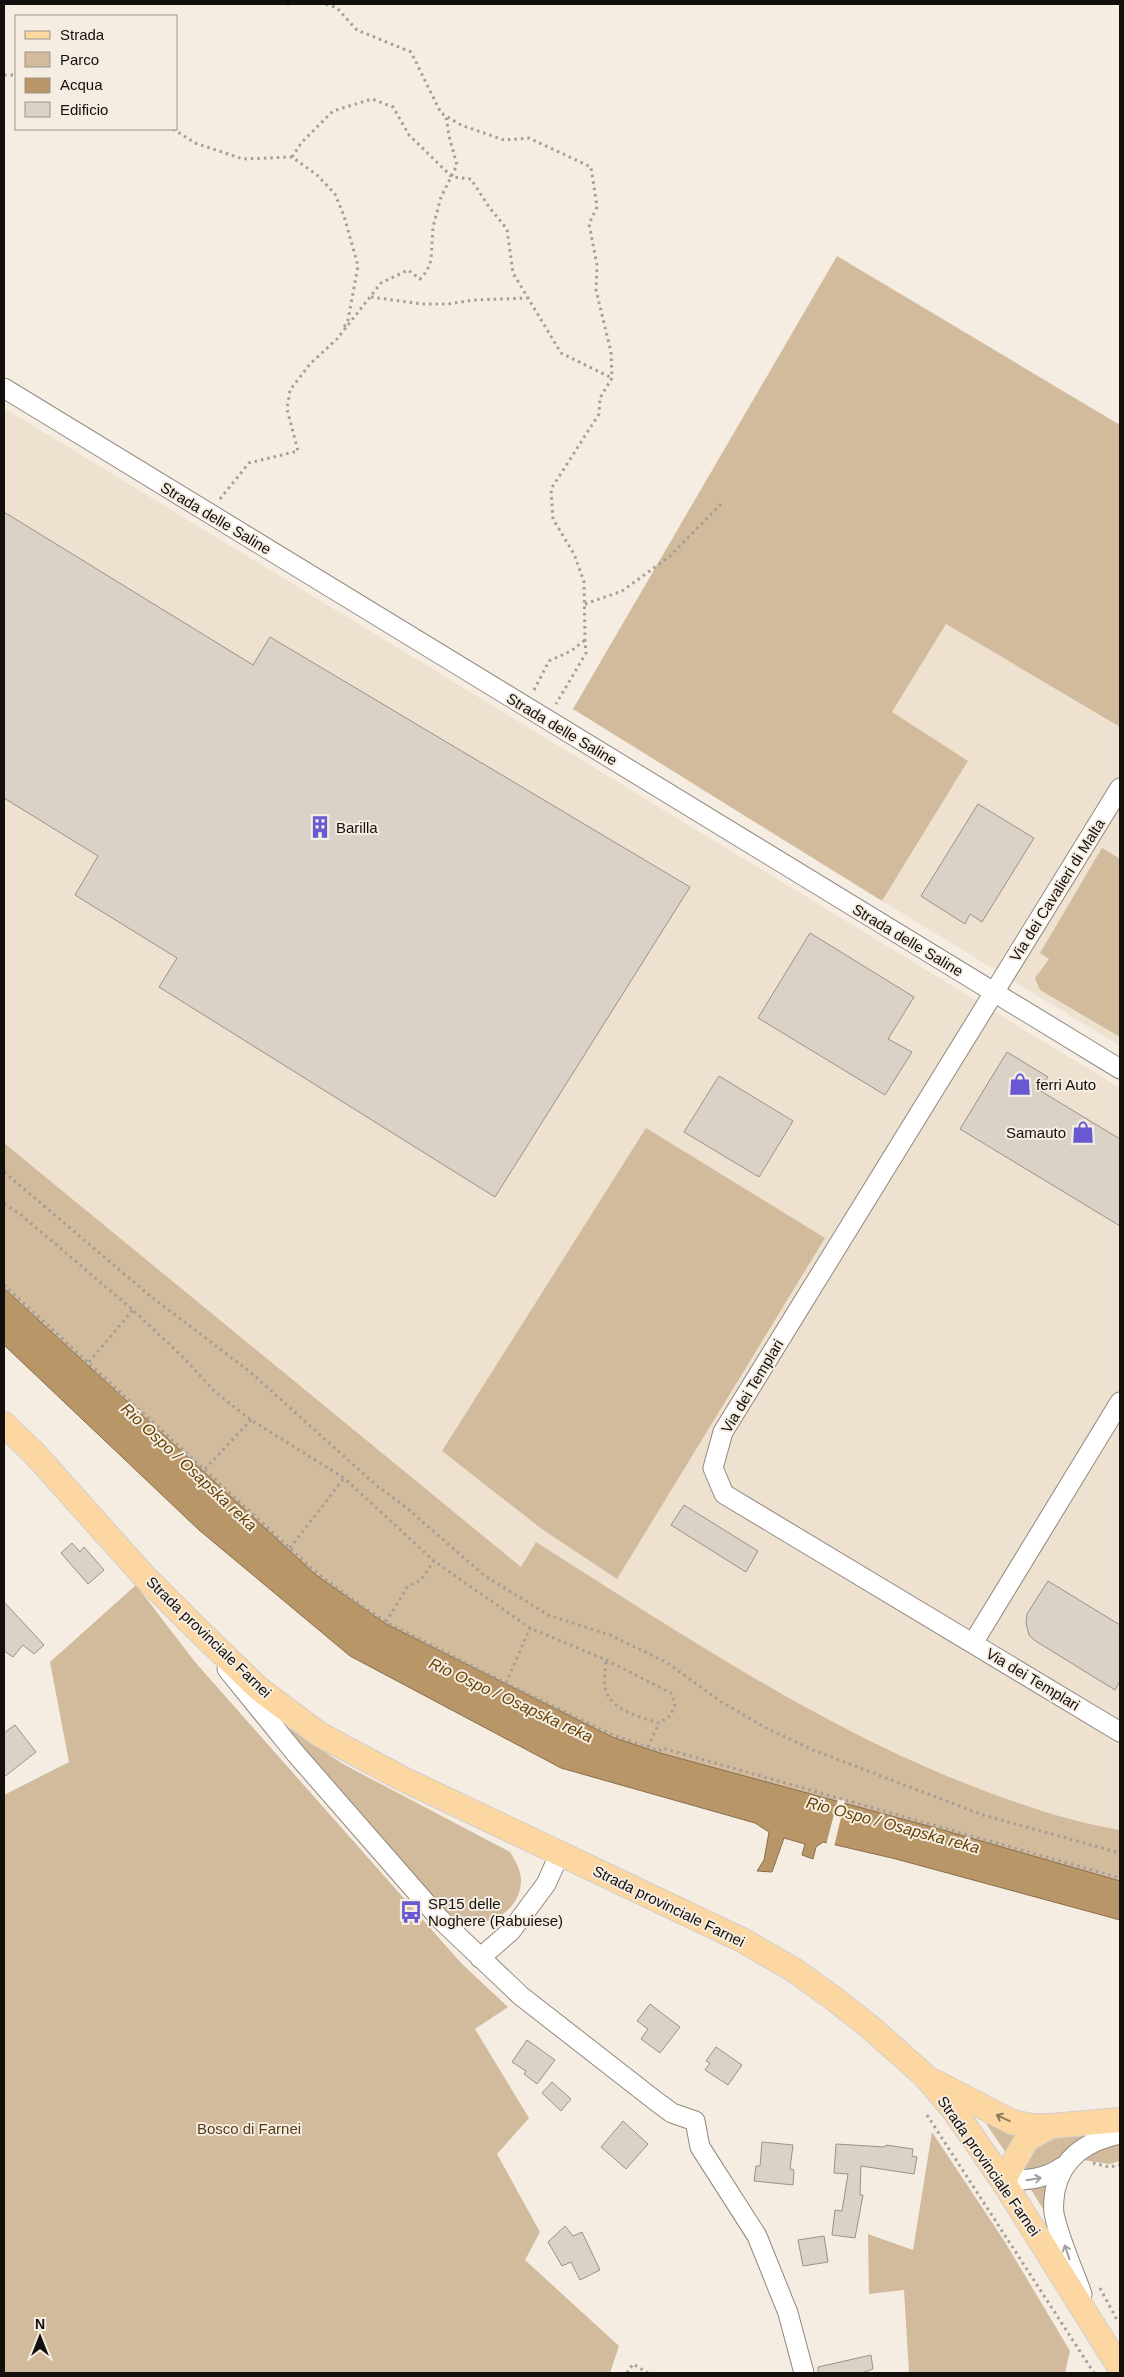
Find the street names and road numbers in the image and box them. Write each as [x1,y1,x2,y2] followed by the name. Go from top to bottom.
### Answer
[158,478,274,558] street label: Strada delle Saline
[504,689,620,769] street label: Strada delle Saline
[1006,815,1108,964] street label: Via dei Cavalieri di Malta
[850,900,966,980] street label: Strada delle Saline
[717,1336,787,1436] street label: Via dei Templari
[143,1573,275,1701] street label: Strada provinciale Farnei
[983,1644,1083,1714] street label: Via dei Templari
[590,1862,748,1950] street label: Strada provinciale Farnei
[934,2093,1044,2239] street label: Strada provinciale Farnei

